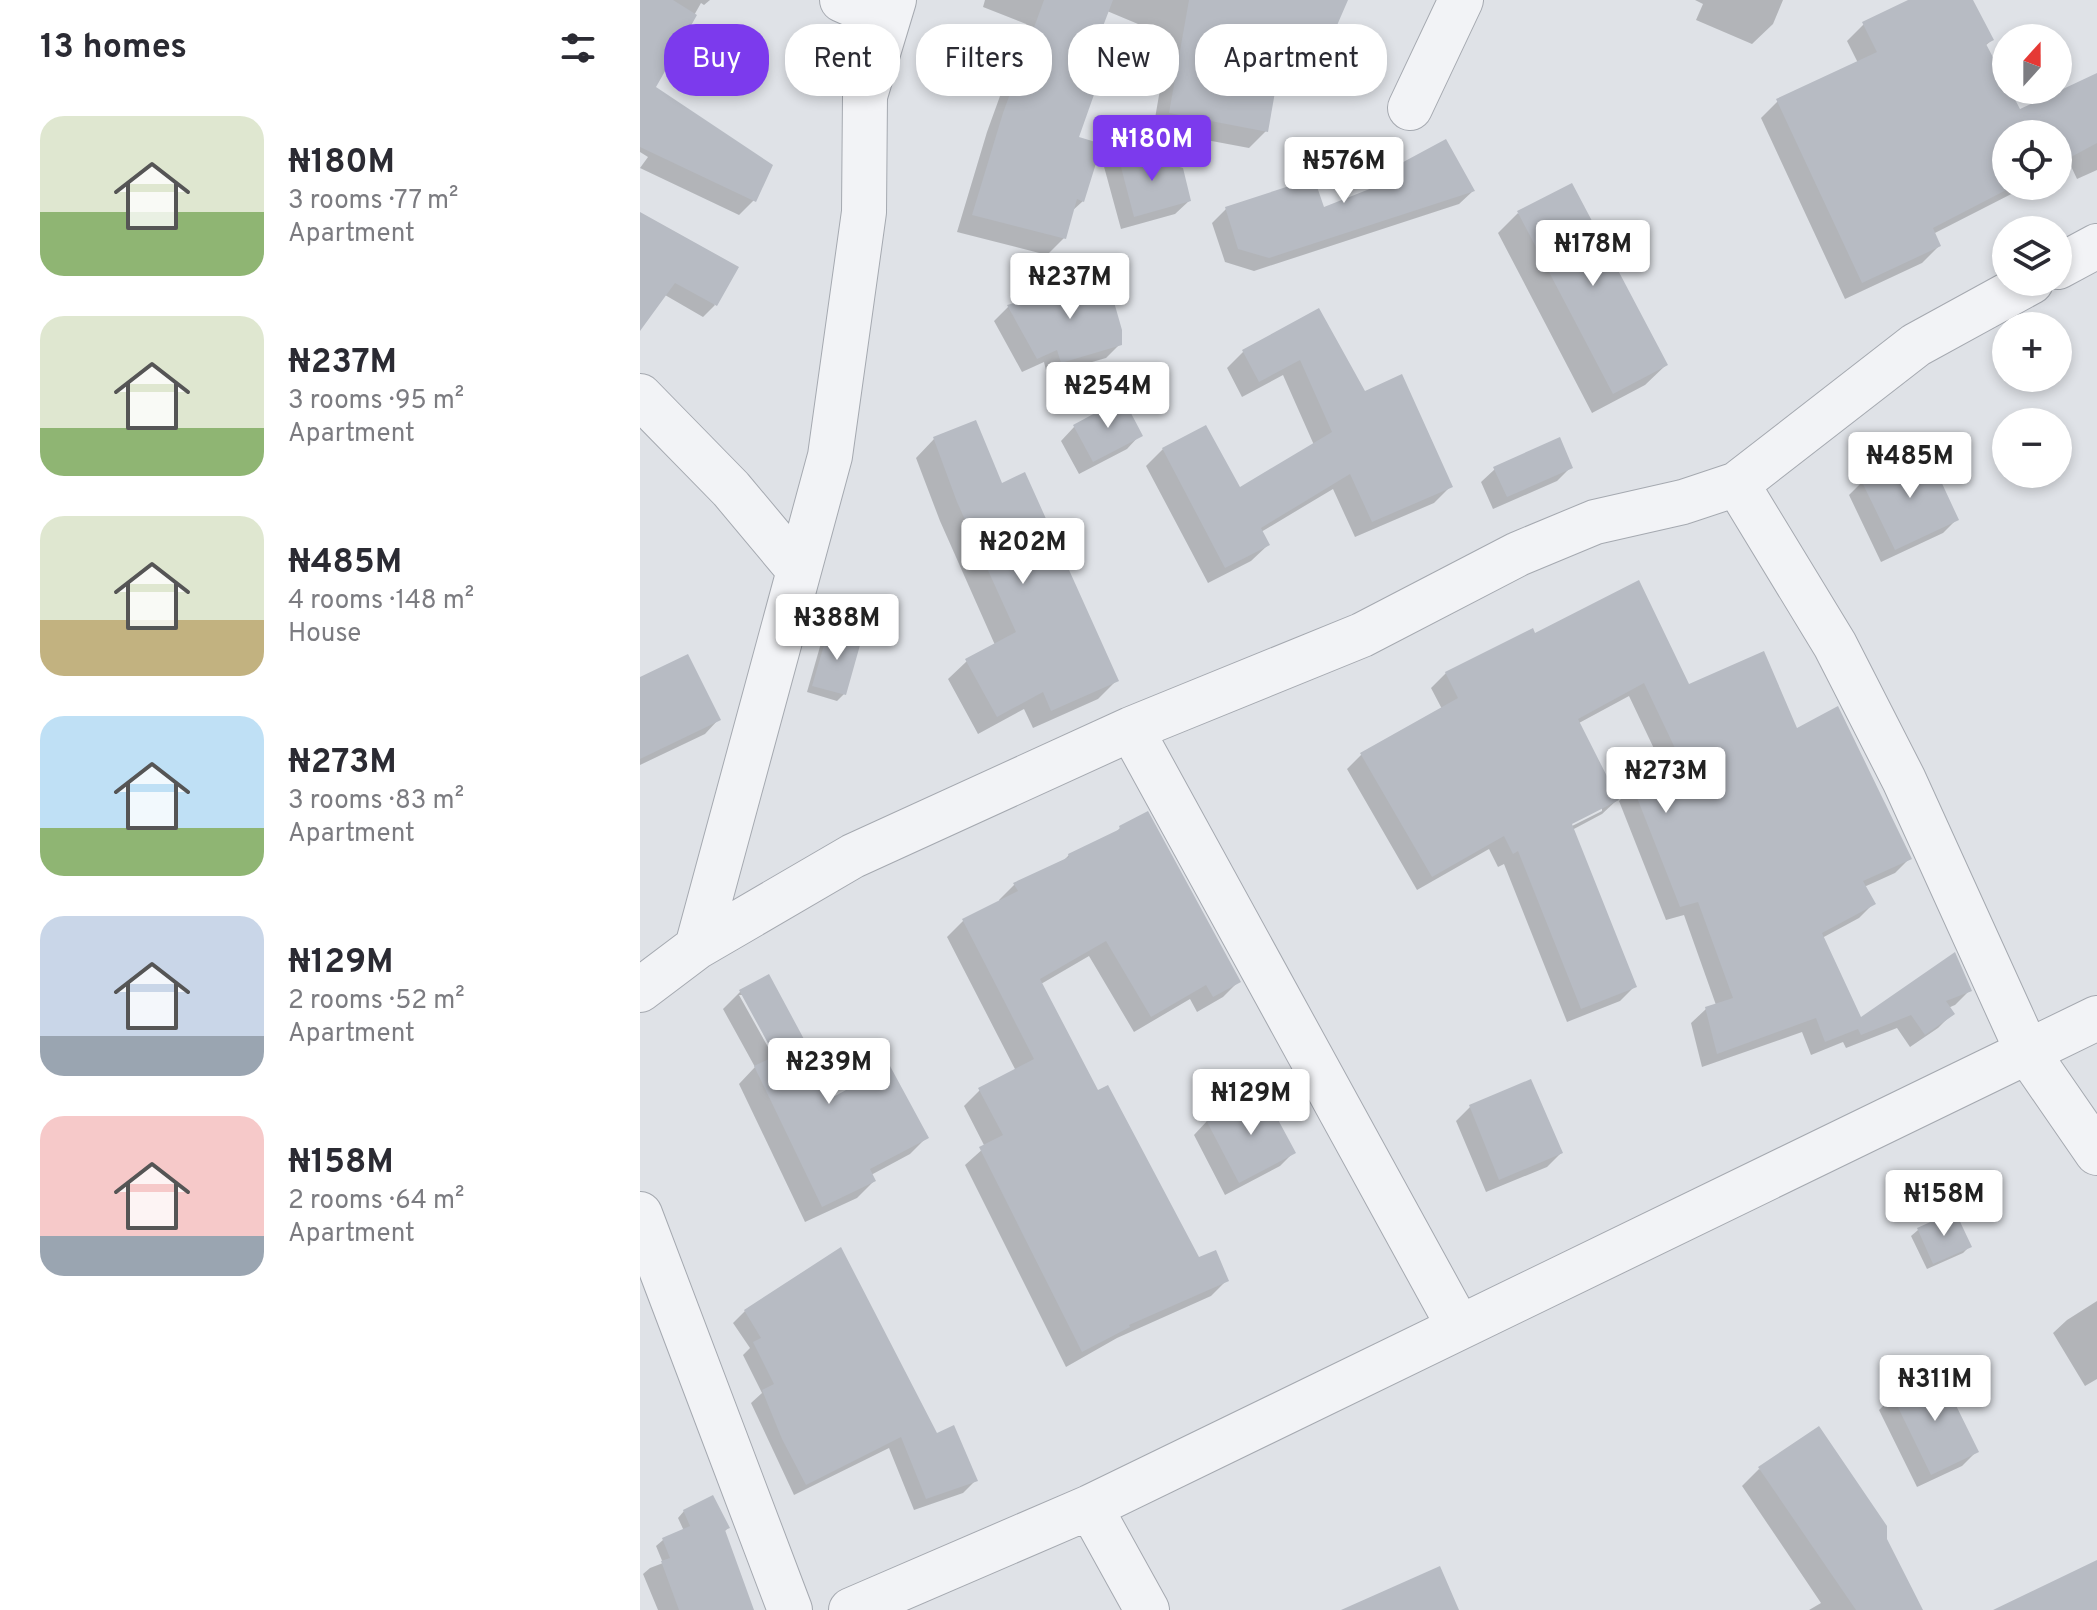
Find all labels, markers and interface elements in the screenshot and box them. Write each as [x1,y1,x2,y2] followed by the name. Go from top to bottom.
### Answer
[664,24,769,96] chip: Buy
[785,24,900,96] chip: Rent
[916,24,1052,96] chip: Filters
[1068,24,1179,96] chip: New
[1195,24,1387,96] chip: Apartment
[1992,24,2072,104] north arrow
[1992,24,2072,488] map controls
[556,26,600,70] icon: filters
[40,27,187,70] text: 13 homes
[1096,115,1208,183] pin: ₦180M
[1992,120,2072,200] button: locate
[1111,124,1193,157] text: ₦180M
[1288,137,1400,205] pin: ₦576M
[288,142,395,185] text: ₦180M
[1302,146,1386,179] text: ₦576M
[104,148,200,244] icon: home
[288,185,458,218] text: 3 rooms · 77 m²
[1992,216,2072,296] button: layers
[288,218,415,251] text: Apartment
[1537,220,1649,288] pin: ₦178M
[1554,229,1632,262] text: ₦178M
[1014,253,1126,321] pin: ₦237M
[1028,262,1112,295] text: ₦237M
[1992,312,2072,392] button: +
[288,342,397,385] text: ₦237M
[104,348,200,444] icon: home
[1052,362,1164,430] pin: ₦254M
[1064,371,1152,404] text: ₦254M
[288,385,464,418] text: 3 rooms · 95 m²
[1992,408,2072,488] button: −
[288,418,415,451] text: Apartment
[1854,432,1966,500] pin: ₦485M
[1866,441,1954,474] text: ₦485M
[967,518,1079,586] pin: ₦202M
[979,527,1067,560] text: ₦202M
[288,542,402,585] text: ₦485M
[104,548,200,644] icon: home
[288,585,474,618] text: 4 rooms · 148 m²
[781,594,893,662] pin: ₦388M
[794,603,880,636] text: ₦388M
[288,618,361,651] text: House
[288,742,397,785] text: ₦273M
[1610,747,1722,815] pin: ₦273M
[104,748,200,844] icon: home
[1624,756,1708,789] text: ₦273M
[288,785,464,818] text: 3 rooms · 83 m²
[288,818,415,851] text: Apartment
[288,942,394,985] text: ₦129M
[104,948,200,1044] icon: home
[288,985,465,1018] text: 2 rooms · 52 m²
[288,1018,415,1051] text: Apartment
[773,1038,885,1106] pin: ₦239M
[786,1047,872,1080] text: ₦239M
[1195,1069,1307,1137] pin: ₦129M
[1211,1078,1291,1111] text: ₦129M
[288,1142,394,1185] text: ₦158M
[104,1148,200,1244] icon: home
[1888,1170,2000,1238] pin: ₦158M
[1904,1179,1984,1212] text: ₦158M
[288,1185,464,1218] text: 2 rooms · 64 m²
[288,1218,415,1251] text: Apartment
[1879,1355,1991,1423] pin: ₦311M
[1898,1364,1972,1397] text: ₦311M

